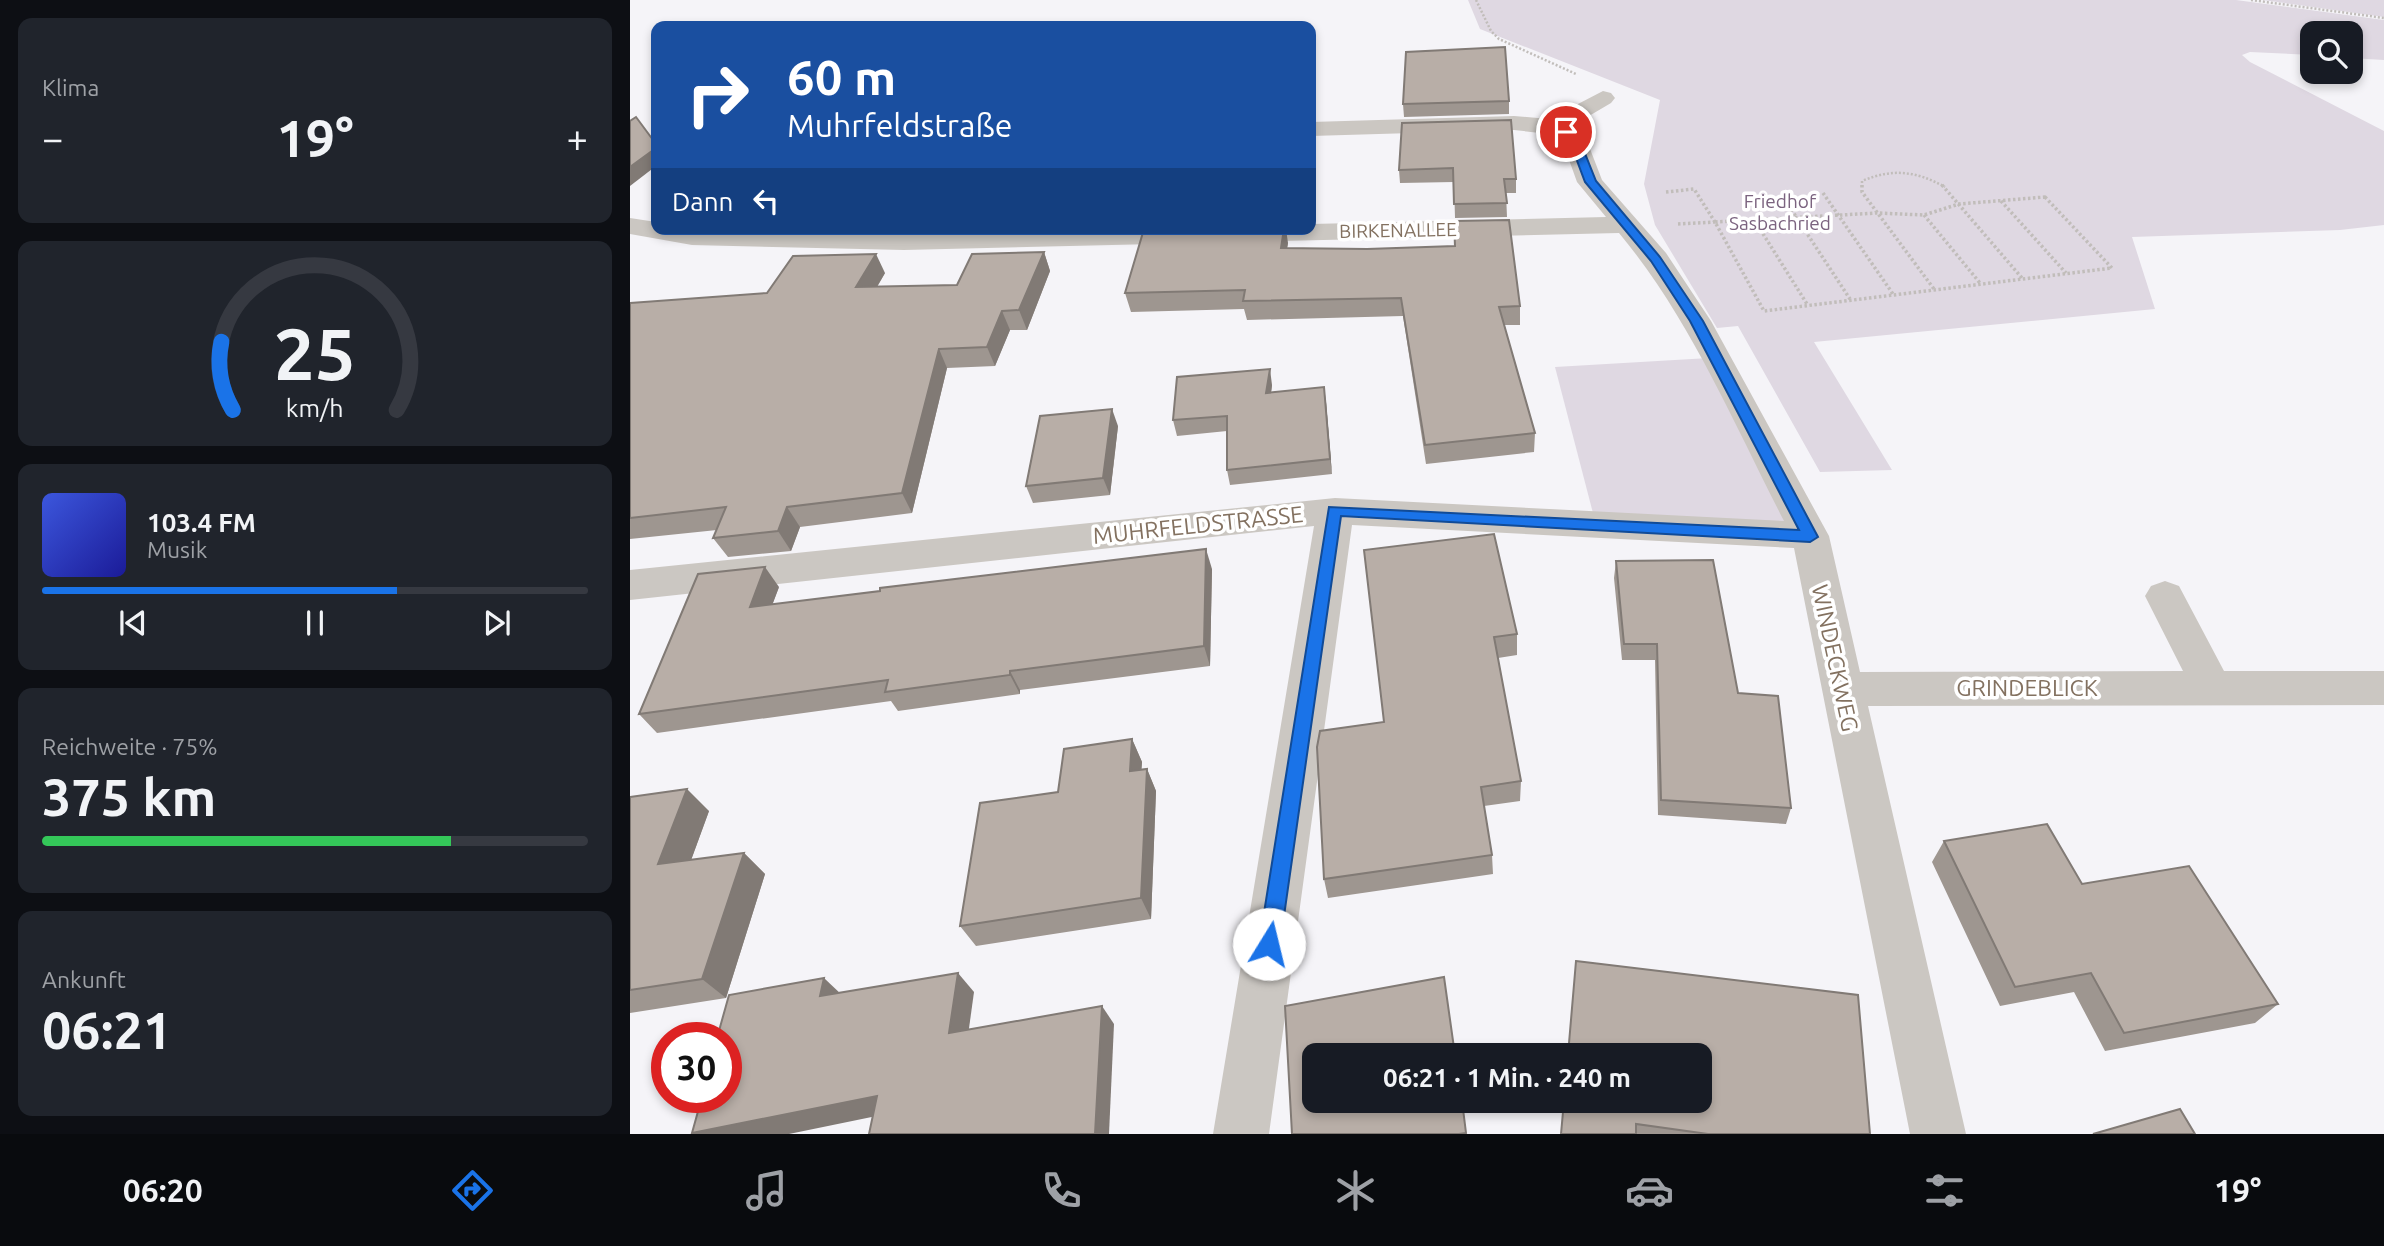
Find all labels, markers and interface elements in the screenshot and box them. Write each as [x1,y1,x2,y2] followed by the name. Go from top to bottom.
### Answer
[2300,21,2363,84] map controls
[2300,21,2363,84] button: search
[672,49,763,140] icon: right
[787,49,896,104] text: 60 m
[42,75,99,100] text: Klima
[1536,102,1596,162] pin
[787,107,1012,143] text: Muhrfeldstraße
[276,109,354,167] text: 19°
[1547,113,1585,151] icon: arrive
[42,117,63,159] text: −
[567,117,588,159] text: +
[747,182,785,220] icon: left
[672,187,733,216] text: Dann
[1729,190,1831,234] park label: Friedhof Sasbachried
[1339,218,1457,242] street label: BIRKENALLEE
[274,312,356,394] text: 25
[286,394,344,422] text: km/h
[1092,501,1304,548] street label: MUHRFELDSTRASSE
[147,508,256,537] text: 103.4 FM
[147,537,207,562] text: Musik
[1808,582,1863,734] street label: WINDECKWEG
[114,604,152,642] icon: previous
[296,604,334,642] icon: pause
[478,604,516,642] icon: next
[1956,675,2098,700] street label: GRINDEBLICK
[42,734,218,759] text: Reichweite · 75%
[42,768,216,826] text: 375 km
[1232,907,1306,981] position arrow
[42,967,126,992] text: Ankunft
[42,1001,172,1059] text: 06:21
[651,1022,742,1113] speed limit sign: 30
[1383,1063,1631,1092] text: 06:21 · 1 Min. · 240 m
[448,1166,497,1215] icon: directions
[742,1166,791,1215] icon: music
[1037,1166,1086,1215] icon: phone
[1331,1166,1380,1215] icon: climate
[1625,1166,1674,1215] icon: car
[1920,1166,1969,1215] icon: filters
[123,1172,203,1208] text: 06:20
[2214,1172,2261,1208] text: 19°

